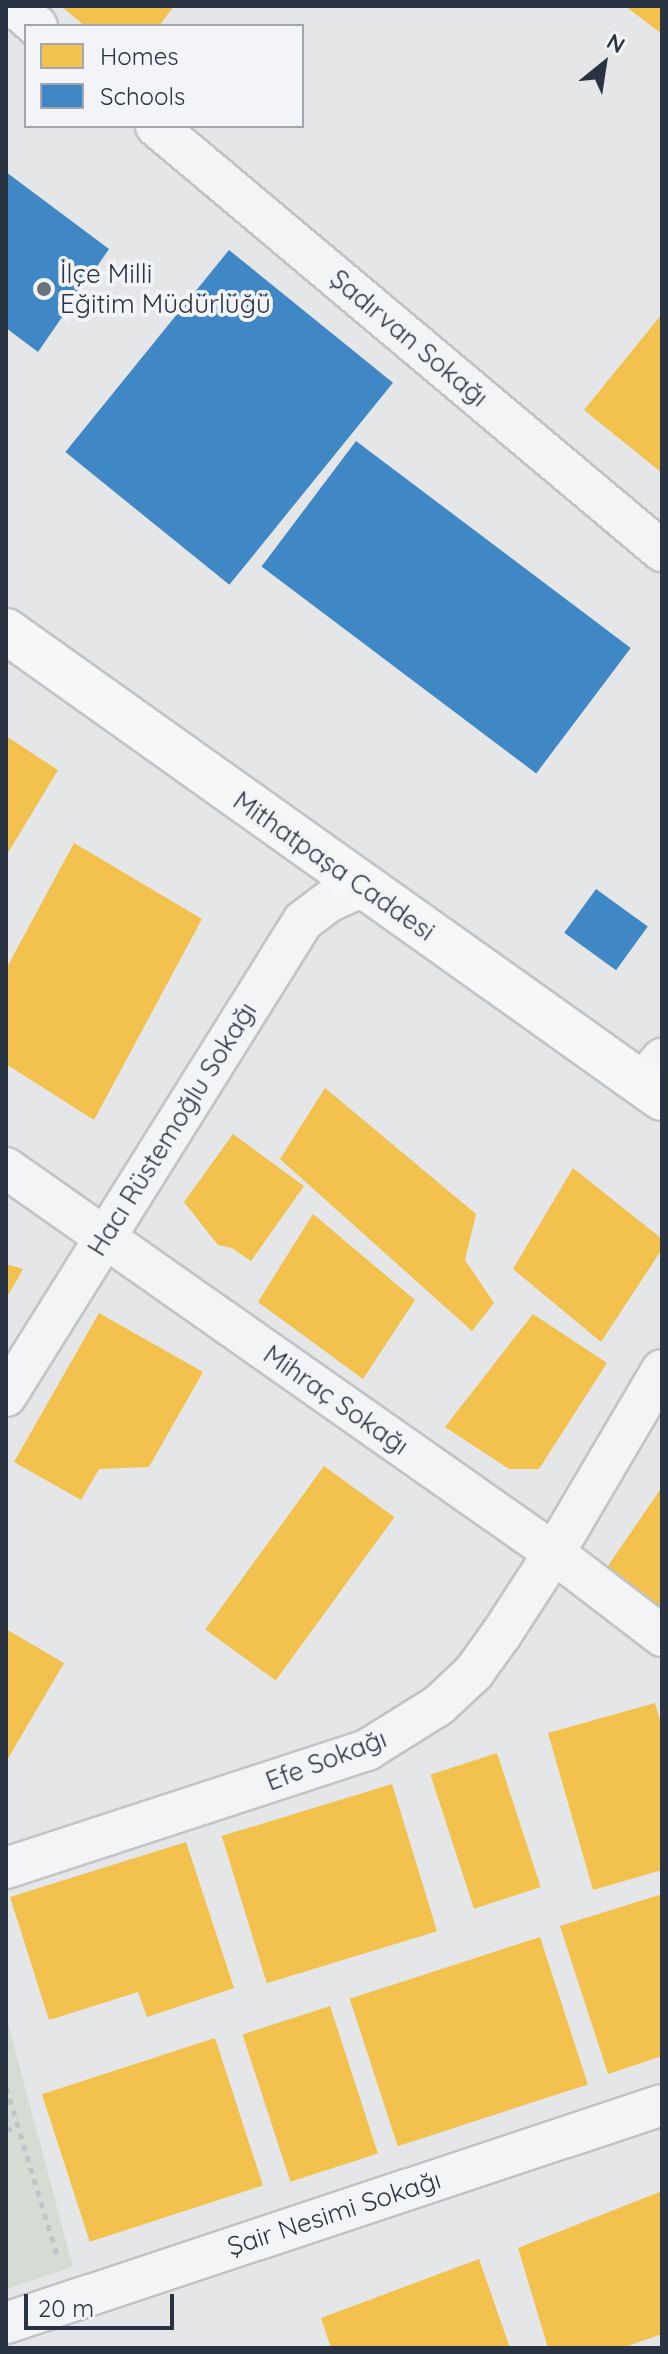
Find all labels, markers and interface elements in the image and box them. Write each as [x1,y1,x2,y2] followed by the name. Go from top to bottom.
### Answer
[24,24,304,128] legend
[564,24,644,104] north arrow
[602,27,630,59] text: N
[100,41,178,71] text: Homes
[100,81,185,111] text: Schools
[60,258,271,320] place label: İlçe Milli Eğitim Müdürlüğü
[324,263,494,413] street label: Şadırvan Sokağı
[35,280,53,298] marker: İlçe Milli Eğitim Müdürlüğü
[227,785,441,947] street label: Mithatpaşa Caddesi
[81,996,263,1262] street label: Hacı Rüstemoğlu Sokağı
[258,1339,414,1461] street label: Mihraç Sokağı
[261,1723,391,1797] street label: Efe Sokağı
[223,2164,445,2262] street label: Şair Nesimi Sokağı
[28,2278,178,2328] scale bar
[38,2293,94,2323] text: 20 m

